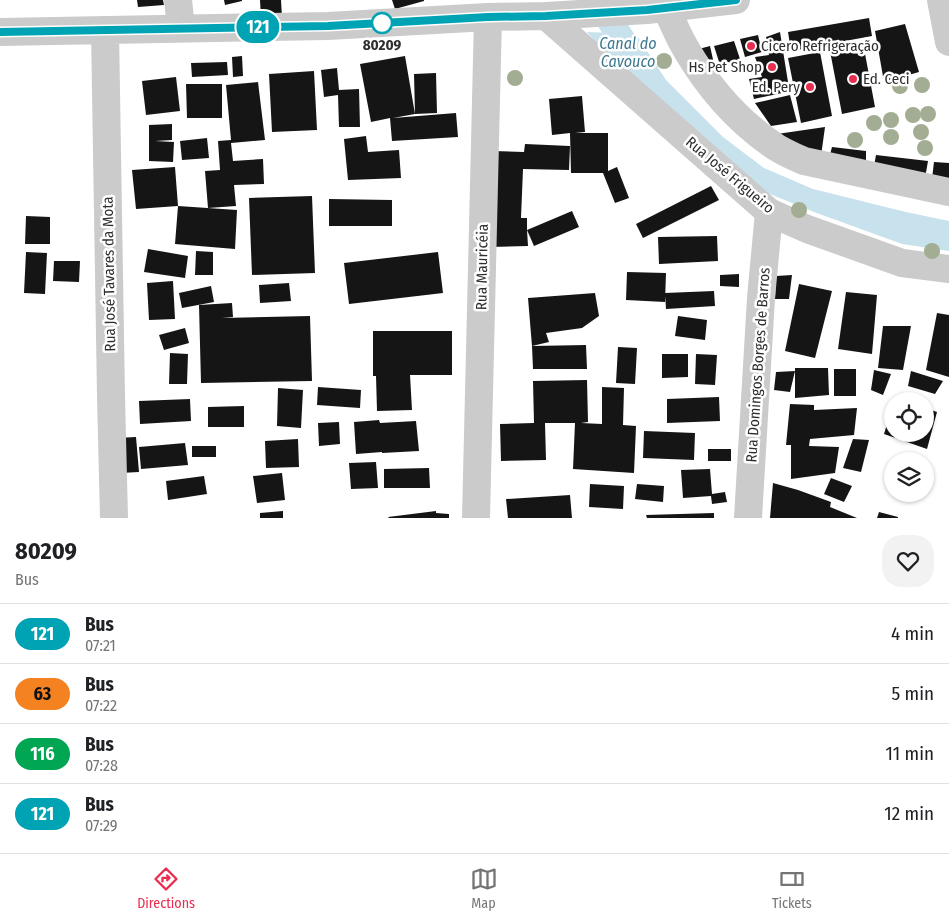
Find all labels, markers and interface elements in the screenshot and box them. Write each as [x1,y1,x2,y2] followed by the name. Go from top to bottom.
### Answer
[229,11,287,43] line badge: 121
[371,12,393,34] marker: 80209
[246,16,270,38] text: 121
[599,34,657,71] water label: Canal do Cavouco
[363,36,402,54] place label: 80209
[761,37,879,55] place label: Cicero Refrigeração
[745,40,757,52] marker: Cicero Refrigeração
[689,58,762,76] place label: Hs Pet Shop
[766,61,778,73] marker: Hs Pet Shop
[863,70,909,88] place label: Ed. Ceci
[847,73,859,85] marker: Ed. Ceci
[752,78,800,96] place label: Ed. Pery
[804,81,816,93] marker: Ed. Pery
[682,133,778,217] street label: Rua José Frigueiro
[99,196,119,352] street label: Rua José Tavares da Mota
[472,224,492,310] street label: Rua Mauricéia
[742,267,774,463] street label: Rua Domingos Borges de Barros
[884,392,934,502] map controls
[884,392,934,442] button: locate
[884,452,934,502] button: layers
[882,535,934,587] button: heart
[15,537,77,565] text: 80209
[15,570,39,589] text: Bus
[85,613,114,636] text: Bus
[891,622,934,645] text: 4 min
[31,623,54,645] text: 121
[85,636,116,655] text: 07:21
[85,673,114,696] text: Bus
[891,682,934,705] text: 5 min
[34,683,51,705] text: 63
[85,696,117,715] text: 07:22
[85,733,114,756] text: Bus
[886,742,934,765] text: 11 min
[30,743,55,765] text: 116
[85,756,118,775] text: 07:28
[85,793,114,816] text: Bus
[884,802,934,825] text: 12 min
[31,803,54,825] text: 121
[85,816,118,835] text: 07:29
[137,865,195,912] tab: Directions
[470,865,498,912] tab: Map
[772,865,812,912] tab: Tickets

